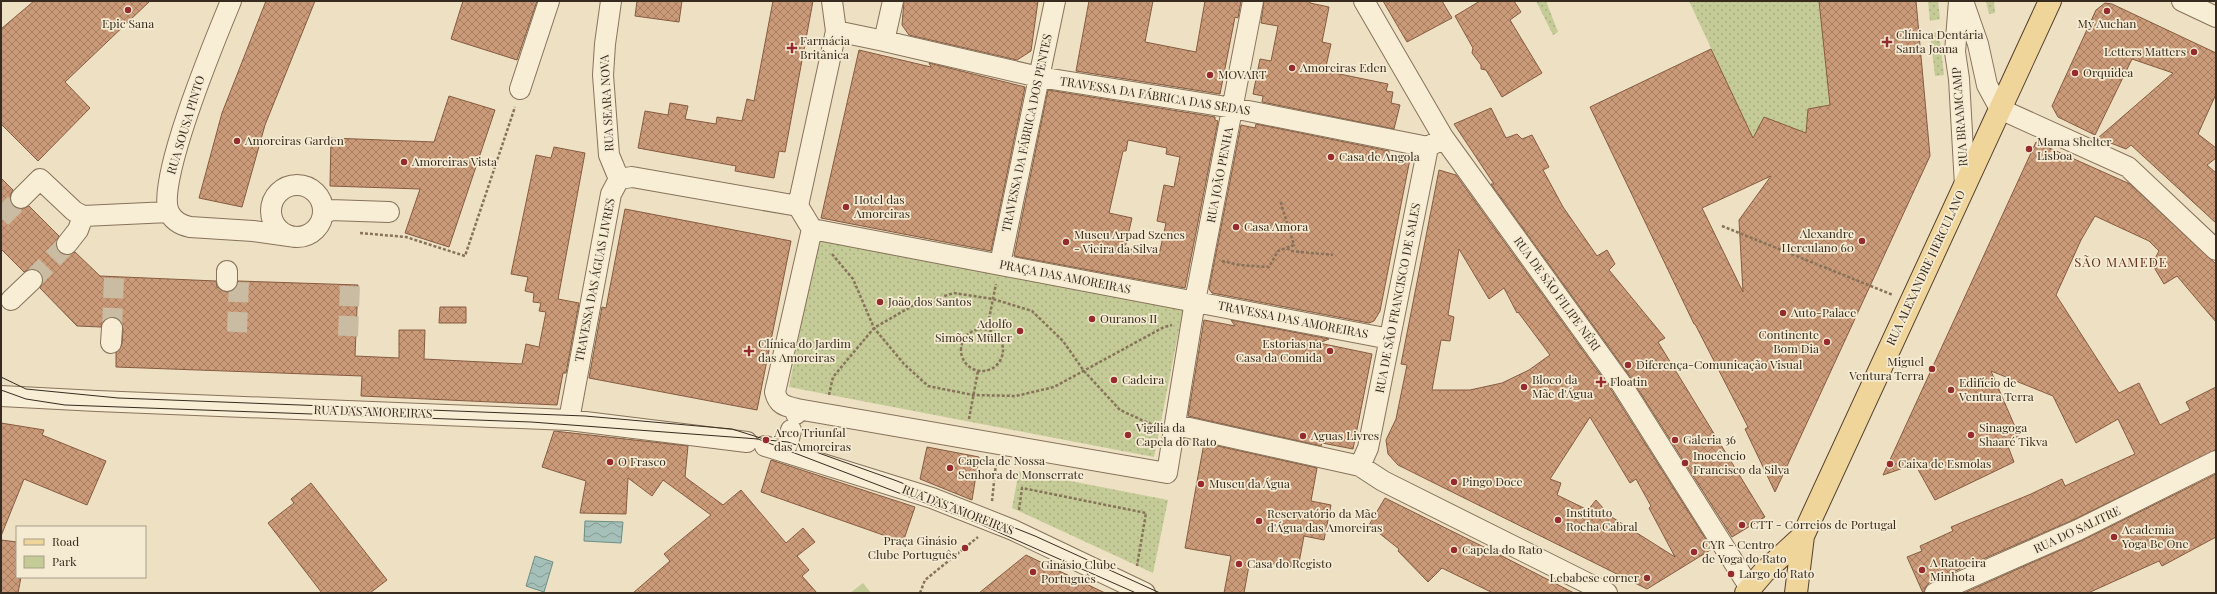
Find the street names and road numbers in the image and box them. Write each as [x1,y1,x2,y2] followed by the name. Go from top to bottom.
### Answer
[997,32,1055,233] street label: TRAVESSA DA FÁBRICA DOS PENTES
[595,54,617,152] street label: RUA SEARA NOVA
[1948,67,1970,167] street label: RUA BRAAMCAMP
[1059,72,1252,118] street label: TRAVESSA DA FÁBRICA DAS SEDAS
[162,73,208,176] street label: RUA SOUSA PINTO
[1202,125,1236,224] street label: RUA JOÃO PENHA
[1882,187,1968,348] street label: RUA ALEXANDRE HERCULANO
[570,197,618,363] street label: TRAVESSA DAS ÁGUAS LIVRES
[1371,201,1423,394] street label: RUA DE SÃO FRANCISCO DE SALES
[1511,233,1605,354] street label: RUA DE SÃO FILIPE NÉRI
[998,255,1132,297] street label: PRAÇA DAS AMOREIRAS
[1217,297,1370,341] street label: TRAVESSA DAS AMOREIRAS
[314,401,433,421] street label: RUA DAS AMOREIRAS
[900,480,1017,538] street label: RUA DAS AMOREIRAS
[2031,502,2123,556] street label: RUA DO SALITRE

